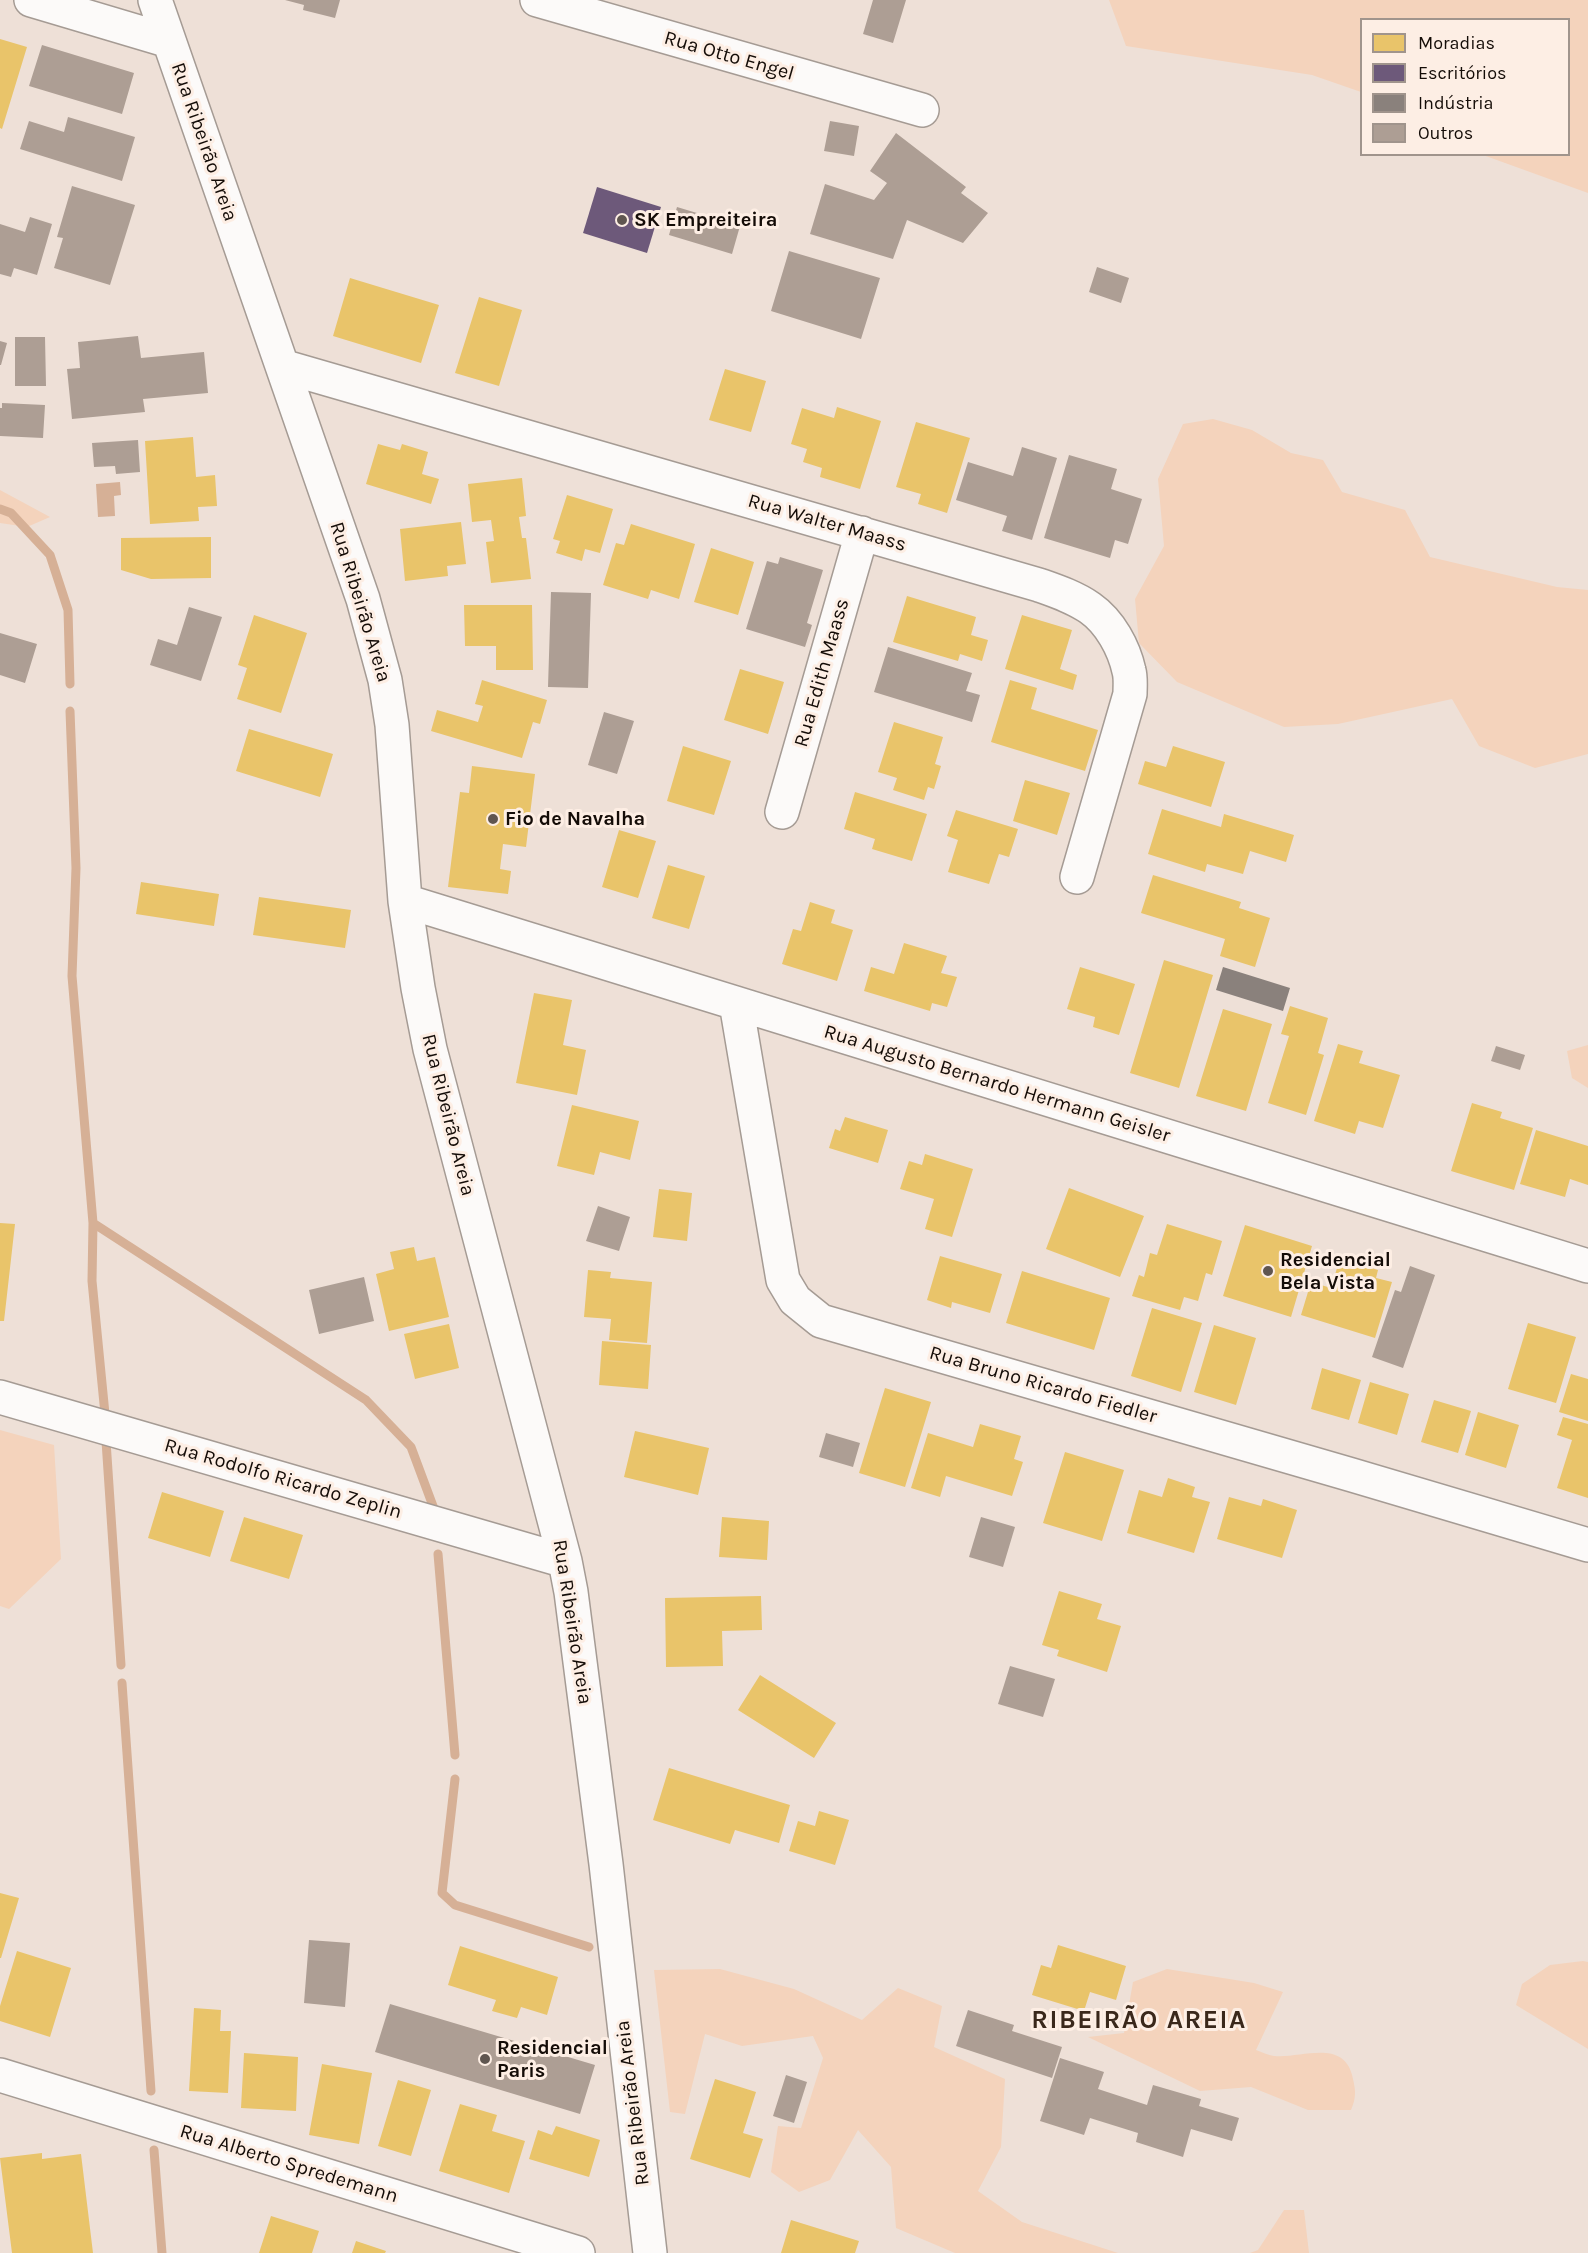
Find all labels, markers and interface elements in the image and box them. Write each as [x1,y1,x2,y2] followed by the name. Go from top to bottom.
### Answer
[1360,18,1570,156] legend
[661,26,797,86] street label: Rua Otto Engel
[1418,32,1495,54] text: Moradias
[166,59,242,225] street label: Rua Ribeirão Areia
[1418,62,1507,84] text: Escritórios
[1418,92,1493,114] text: Indústria
[1418,122,1473,144] text: Outros
[634,208,777,232] place label: SK Empreiteira
[615,213,629,227] marker: SK Empreiteira
[745,489,909,557] street label: Rua Walter Maass
[324,519,396,685] street label: Rua Ribeirão Areia
[789,596,855,750] street label: Rua Edith Maass
[505,807,645,831] place label: Fio de Navalha
[486,812,500,826] marker: Fio de Navalha
[821,1020,1173,1148] street label: Rua Augusto Bernardo Hermann Geisler
[416,1031,480,1199] street label: Rua Ribeirão Areia
[1280,1248,1391,1295] place label: Residencial Bela Vista
[1261,1264,1275,1278] marker: Residencial Bela Vista
[926,1341,1160,1429] street label: Rua Bruno Ricardo Fiedler
[161,1434,405,1524] street label: Rua Rodolfo Ricardo Zeplin
[547,1538,597,1706] street label: Rua Ribeirão Areia
[1031,2005,1247,2037] district label: RIBEIRÃO AREIA
[611,2019,655,2187] street label: Rua Ribeirão Areia
[497,2036,608,2083] place label: Residencial Paris
[478,2052,492,2066] marker: Residencial Paris
[177,2119,401,2209] street label: Rua Alberto Spredemann

